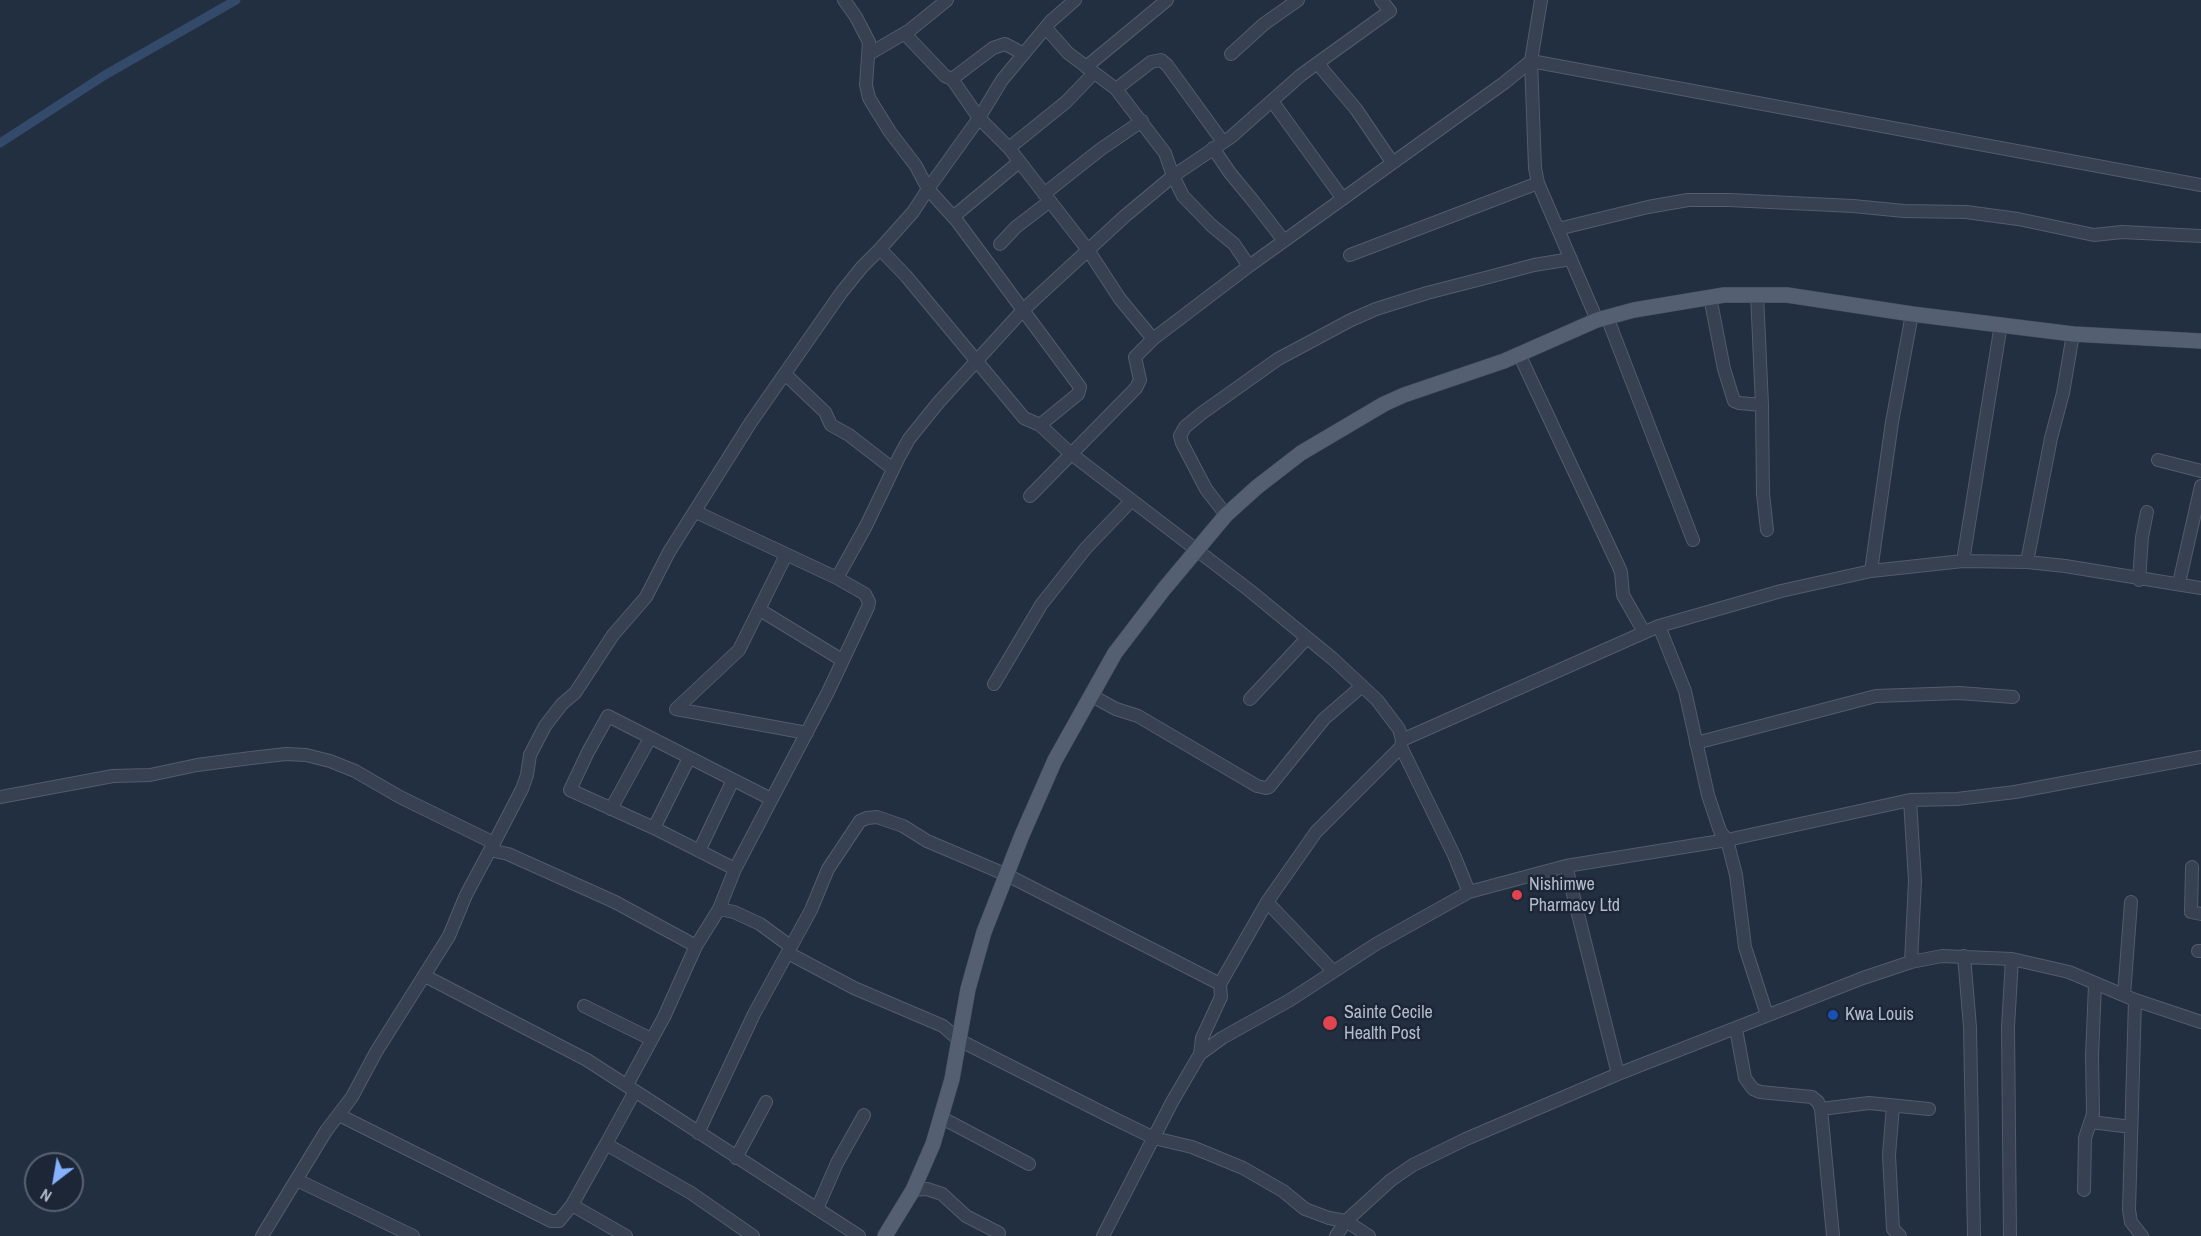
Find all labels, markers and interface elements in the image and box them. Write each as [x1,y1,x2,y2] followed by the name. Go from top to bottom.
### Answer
[1529,874,1620,916] place label: Nishimwe Pharmacy Ltd
[1510,888,1524,902] marker: Nishimwe Pharmacy Ltd
[1344,1002,1433,1044] place label: Sainte Cecile Health Post
[1845,1004,1914,1026] place label: Kwa Louis
[1826,1008,1840,1022] marker: Kwa Louis
[1321,1014,1339,1032] marker: Sainte Cecile Health Post
[24,1152,84,1212] north arrow
[36,1184,55,1208] text: N

